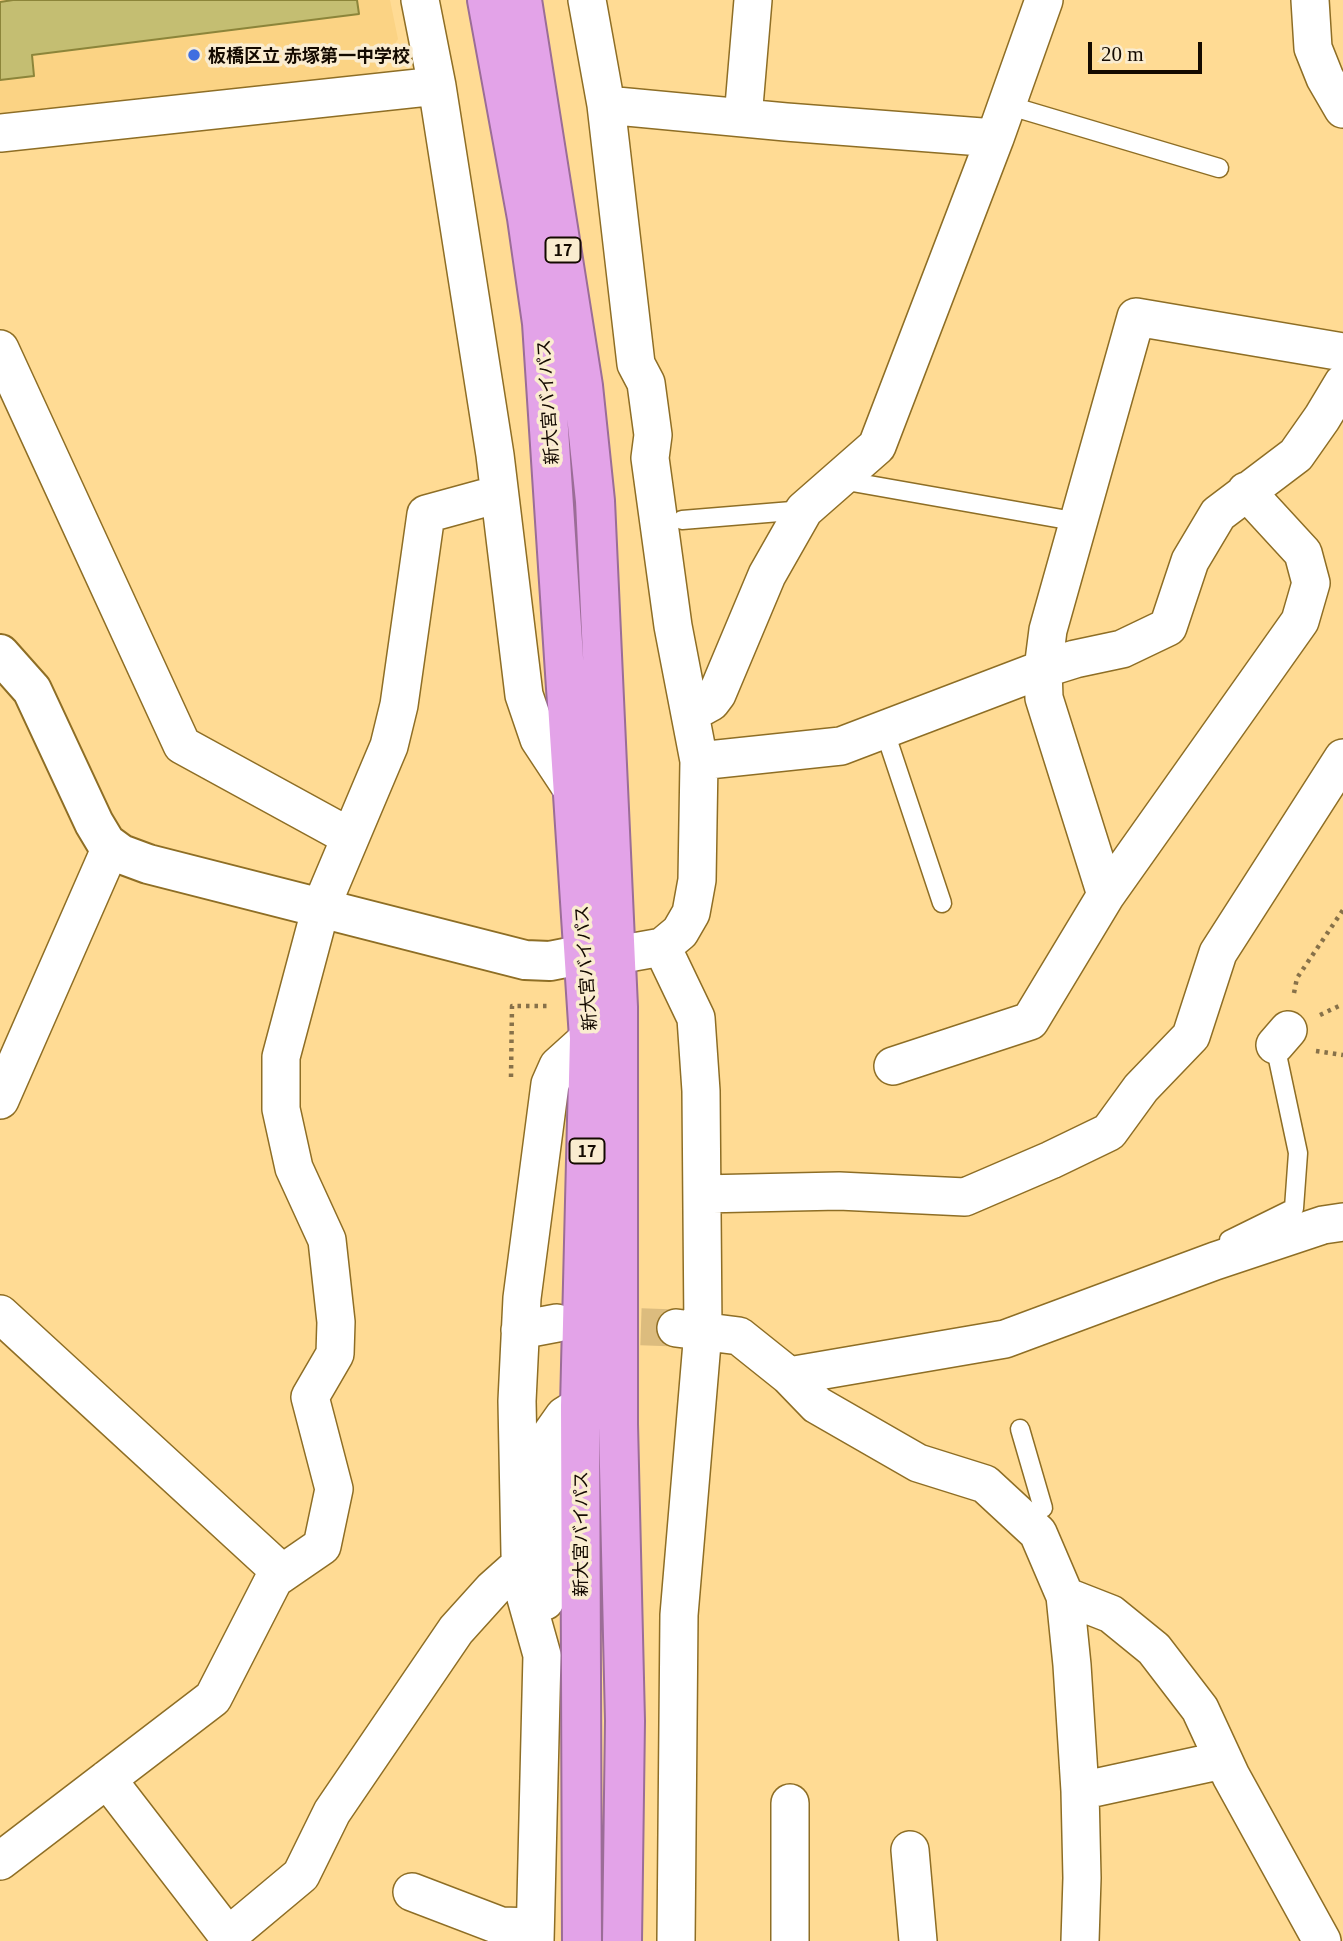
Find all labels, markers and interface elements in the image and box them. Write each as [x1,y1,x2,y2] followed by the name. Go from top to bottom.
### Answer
[1091,28,1205,72] scale bar
[1101,42,1144,66] text: 20 m
[208,44,410,66] place label: 板橋区立 赤塚第一中学校
[186,47,202,63] marker: 板橋区立 赤塚第一中学校
[546,238,580,262] road number: 17
[532,338,562,466] street label: 新大宮バイパス
[570,904,600,1032] street label: 新大宮バイパス
[570,1138,604,1163] road number: 17
[569,1471,591,1597] street label: 新大宮バイパス

